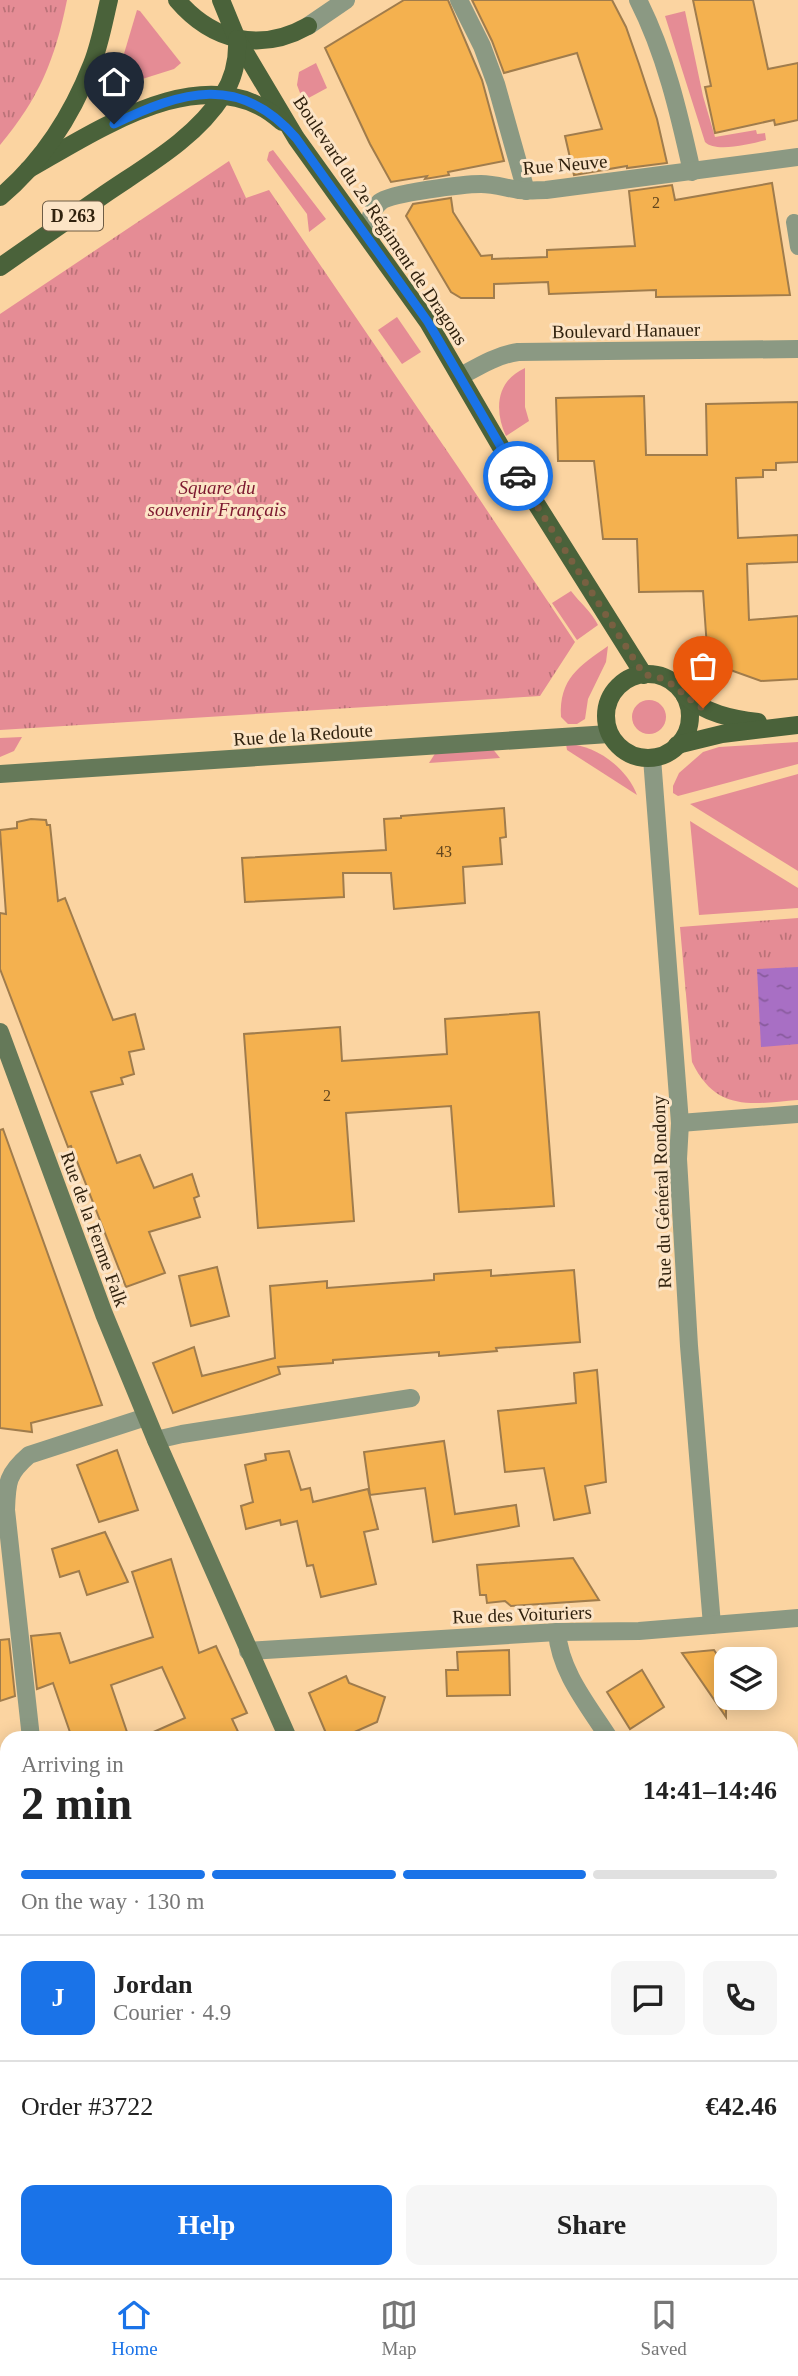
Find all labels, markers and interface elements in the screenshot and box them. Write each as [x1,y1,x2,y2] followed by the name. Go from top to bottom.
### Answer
[84,52,144,124] pin
[95,63,133,101] icon: home
[289,92,472,349] street label: Boulevard du 2e Régiment de Dragons
[522,150,608,179] street label: Rue Neuve
[652,194,660,211] house number: 2
[43,202,103,230] road number: D 263
[552,319,701,342] street label: Boulevard Hanauer
[483,441,553,511] courier
[499,457,537,495] icon: car
[148,477,286,520] park label: Square du souvenir Français
[673,636,733,708] pin
[684,647,722,685] icon: bag
[233,719,374,750] street label: Rue de la Redoute
[436,843,452,860] house number: 43
[323,1087,331,1104] house number: 2
[648,1094,675,1289] street label: Rue du Général Rondony
[57,1149,133,1310] street label: Rue de la Ferme Falk
[452,1602,592,1627] street label: Rue des Voituriers
[714,1647,777,1710] map controls
[714,1647,777,1710] button: layers
[21,1752,124,1777] text: Arriving in
[643,1776,777,1805] text: 14:41–14:46
[21,1778,132,1829] text: 2 min
[21,1889,204,1914] text: On the way · 130 m
[611,1961,685,2035] button: chat
[703,1961,777,2035] button: phone
[113,1970,192,1999] text: Jordan
[52,1983,65,2012] text: J
[113,2000,231,2025] text: Courier · 4.9
[21,2092,153,2121] text: Order #3722
[706,2092,777,2121] text: €42.46
[21,2185,392,2265] button: Help
[406,2185,777,2265] button: Share
[111,2296,158,2360] tab: Home
[380,2296,418,2360] tab: Map
[640,2296,687,2360] tab: Saved

